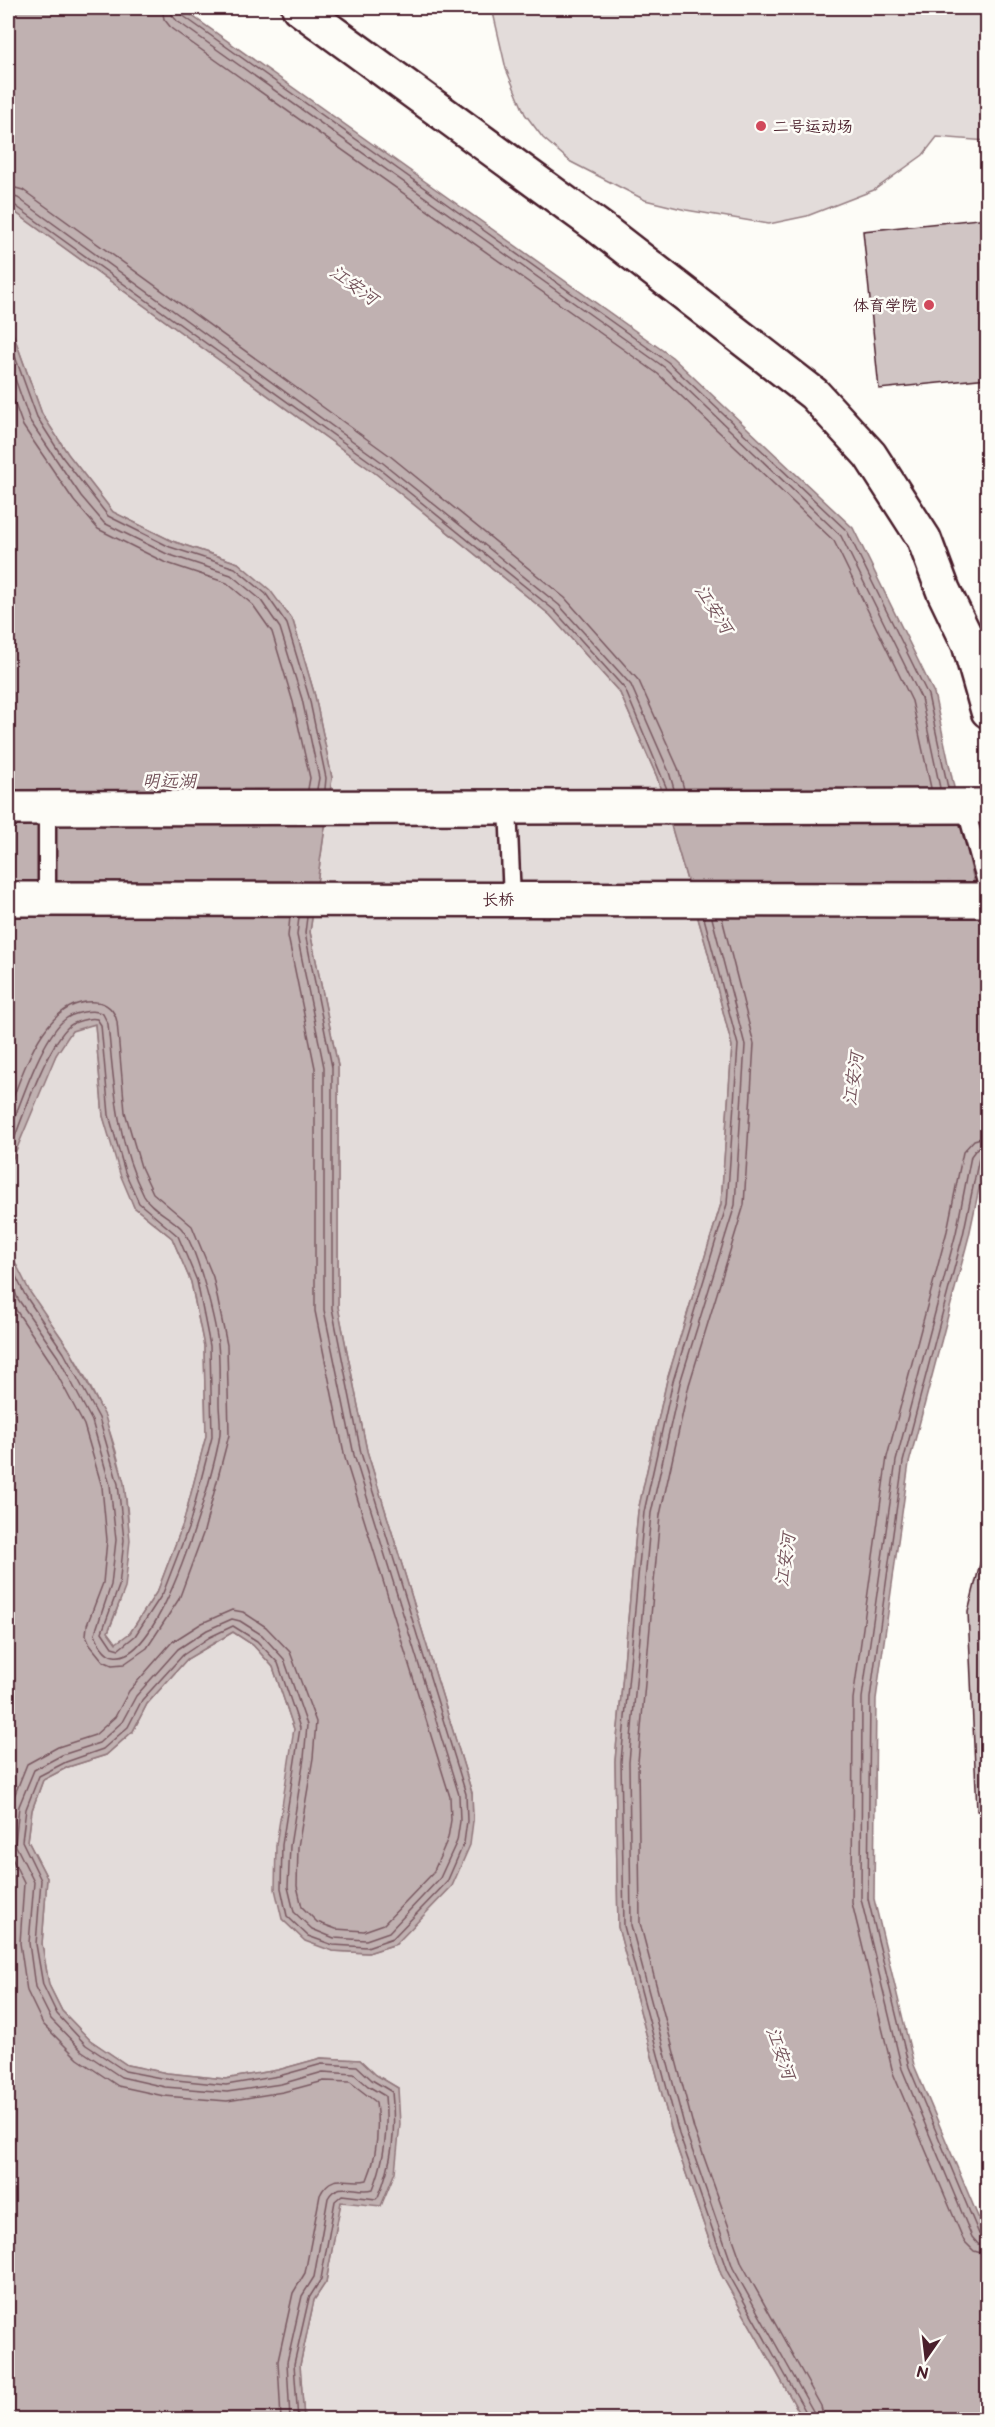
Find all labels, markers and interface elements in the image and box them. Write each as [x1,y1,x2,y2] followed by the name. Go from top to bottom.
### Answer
[773,118,853,137] place label: 二号运动场
[754,119,768,133] marker: 二号运动场
[326,261,384,312] water label: 江安河
[853,297,917,316] place label: 体育学院
[922,298,936,312] marker: 体育学院
[690,581,738,640] water label: 江安河
[142,771,198,792] water label: 明远湖
[482,891,514,910] street label: 长桥
[839,1048,868,1107] water label: 江安河
[771,1529,800,1588] water label: 江安河
[762,2024,800,2085] water label: 江安河
[896,2328,956,2388] north arrow
[915,2360,931,2382] text: N

